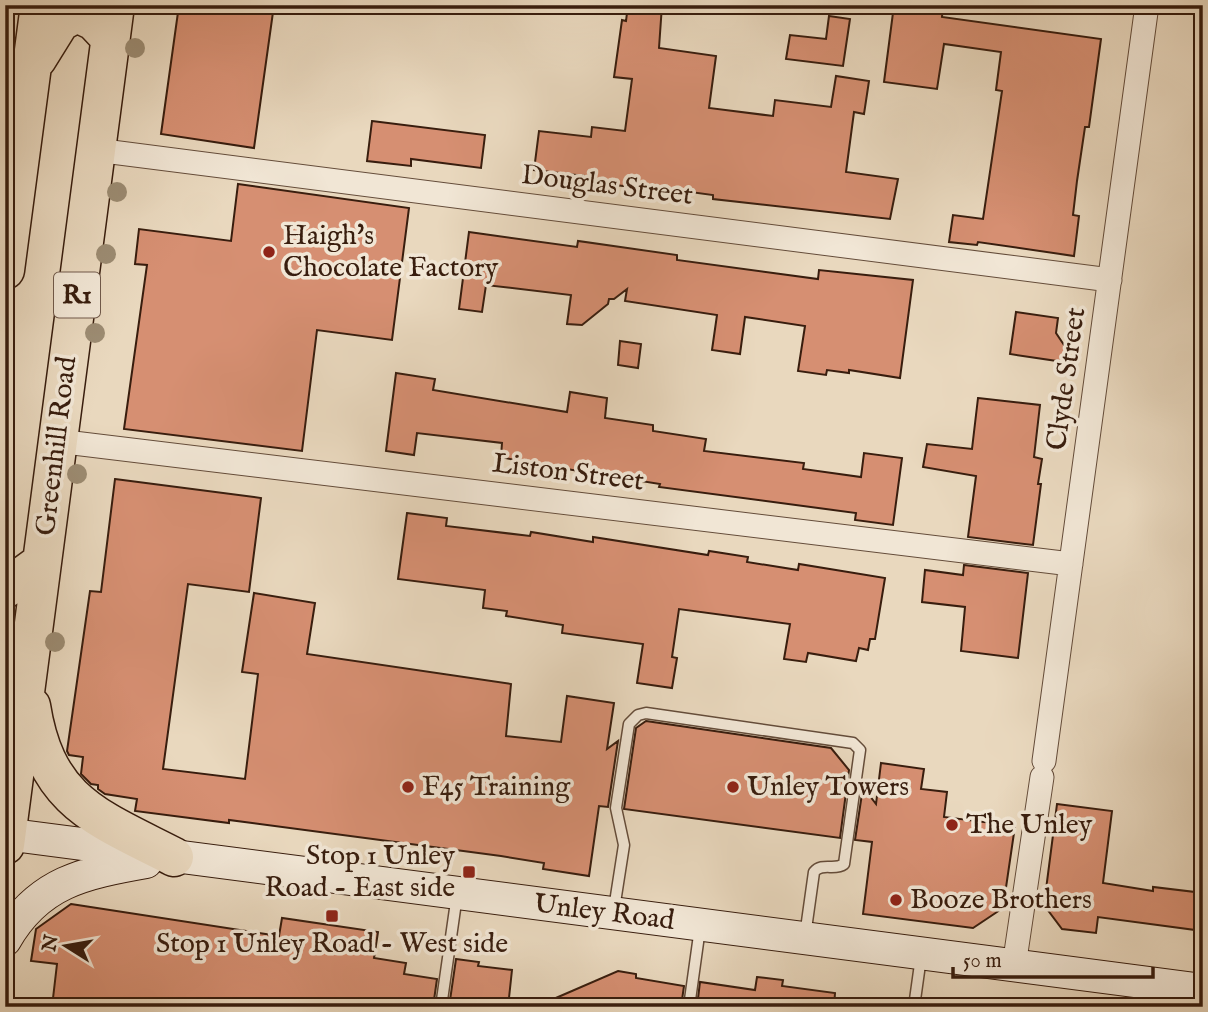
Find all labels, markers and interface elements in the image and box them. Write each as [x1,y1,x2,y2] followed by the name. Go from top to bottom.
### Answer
[519,158,695,214] street label: Douglas Street
[283,219,499,286] place label: Haigh's Chocolate Factory
[261,244,277,260] marker: Haigh's Chocolate Factory
[54,272,100,318] road number: R1
[1040,305,1094,453] street label: Clyde Street
[29,354,85,538] street label: Greenhill Road
[490,446,646,500] street label: Liston Street
[422,770,571,805] place label: F45 Training
[747,770,909,805] place label: Unley Towers
[400,779,416,795] marker: F45 Training
[725,779,741,795] marker: Unley Towers
[966,808,1093,843] place label: The Unley
[944,817,960,833] marker: The Unley
[264,839,455,906] place label: Stop 1 Unley Road - East side
[461,864,477,880] marker: Stop 1 Unley Road - East side
[910,883,1092,918] place label: Booze Brothers
[532,887,676,939] street label: Unley Road
[888,892,904,908] marker: Booze Brothers
[324,908,340,924] marker: Stop 1 Unley Road - West side
[32,911,102,981] north arrow
[156,927,508,962] place label: Stop 1 Unley Road - West side
[38,932,65,954] text: N
[953,935,1152,979] scale bar
[963,948,1002,975] text: 50 m

